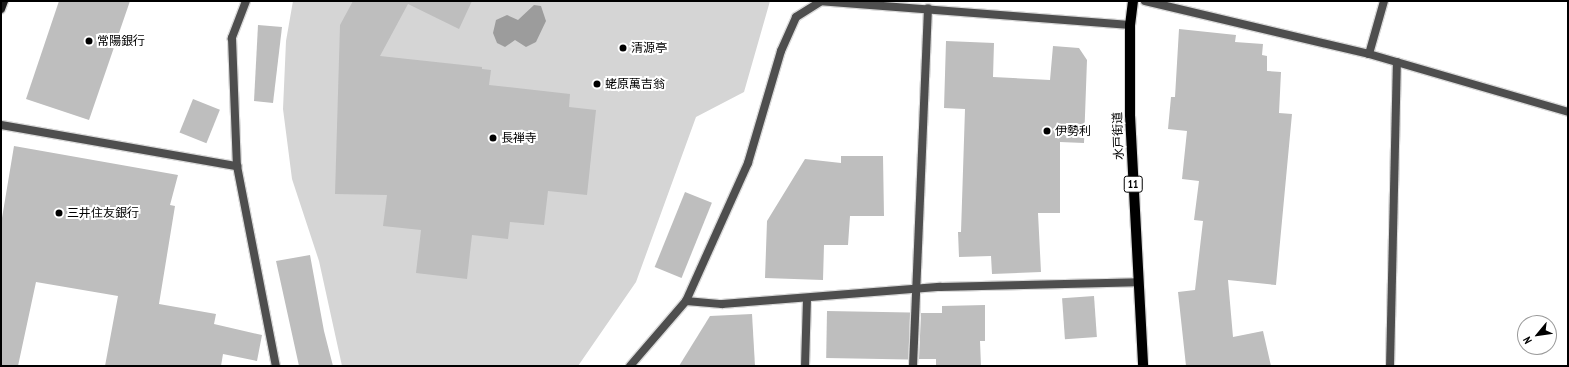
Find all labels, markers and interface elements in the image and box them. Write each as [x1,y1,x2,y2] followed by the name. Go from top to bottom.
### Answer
[97,34,145,48] place label: 常陽銀行
[84,36,94,46] marker: 常陽銀行
[631,41,667,55] place label: 清源亭
[618,43,628,53] marker: 清源亭
[605,77,665,91] place label: 蛯原萬吉翁
[592,79,602,89] marker: 蛯原萬吉翁
[1110,112,1126,160] street label: 水戸街道
[1055,124,1091,138] place label: 伊勢利
[1042,126,1052,136] marker: 伊勢利
[501,131,537,145] place label: 長禅寺
[488,133,498,143] marker: 長禅寺
[1123,175,1143,193] road number: 11
[67,206,139,220] place label: 三井住友銀行
[54,208,64,218] marker: 三井住友銀行
[1517,315,1557,355] north arrow
[1520,334,1535,346] text: N

